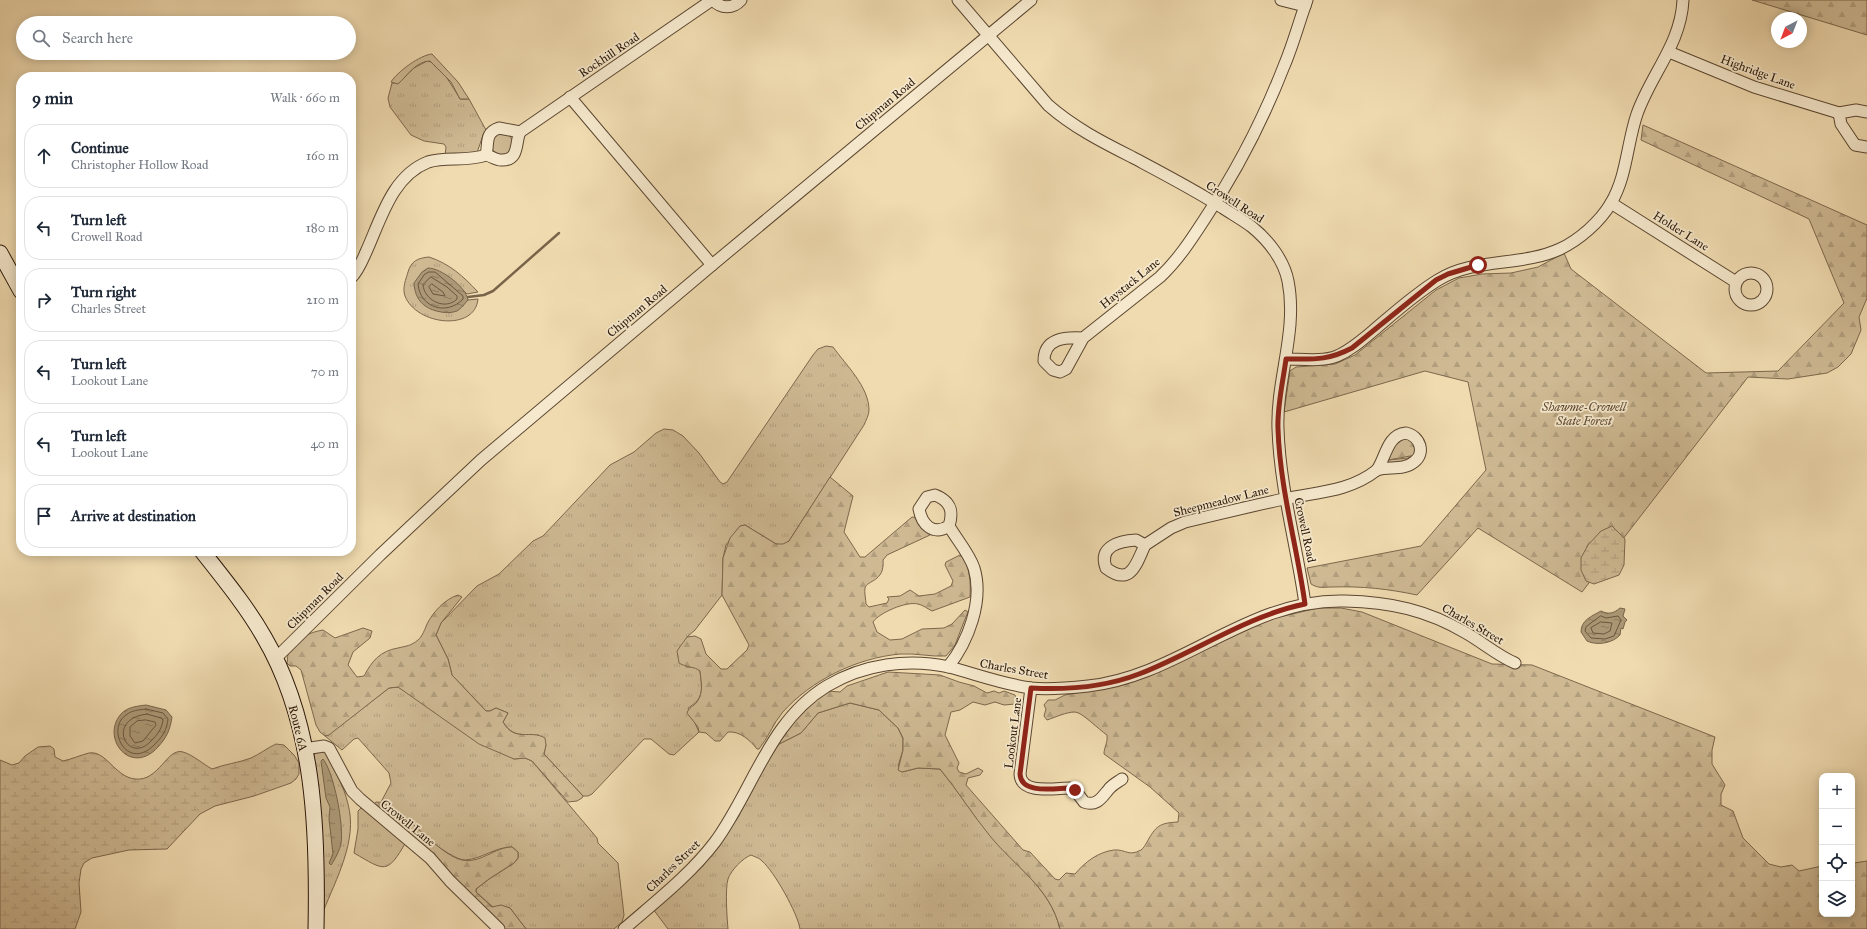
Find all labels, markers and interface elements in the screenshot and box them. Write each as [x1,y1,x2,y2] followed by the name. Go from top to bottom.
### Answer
[1771,12,1807,48] north arrow
[16,16,356,60] search box
[30,27,52,49] icon: search
[62,29,133,47] text: Search here
[576,30,642,80] street label: Rockhill Road
[1718,52,1797,93] street label: Highridge Lane
[852,75,918,133] street label: Chipman Road
[32,88,73,109] text: 9 min
[270,90,340,106] text: Walk · 660 m
[71,139,129,157] text: Continue
[33,145,55,167] icon: ahead
[306,148,339,164] text: 160 m
[71,157,209,173] text: Christopher Hollow Road
[1203,178,1267,226] street label: Crowell Road
[1651,208,1711,254] street label: Holder Lane
[71,211,127,229] text: Turn left
[33,217,55,239] icon: left
[306,220,339,236] text: 180 m
[71,229,143,245] text: Crowell Road
[1097,255,1163,311] street label: Haystack Lane
[1469,256,1487,274] route start
[604,282,670,340] street label: Chipman Road
[71,283,136,301] text: Turn right
[33,289,55,311] icon: right
[306,292,339,308] text: 210 m
[71,301,146,317] text: Charles Street
[71,355,127,373] text: Turn left
[33,361,55,383] icon: left
[311,364,339,380] text: 70 m
[71,373,148,389] text: Lookout Lane
[1541,400,1628,428] park label: Shawme-Crowell State Forest
[71,427,127,445] text: Turn left
[33,433,55,455] icon: left
[310,436,339,452] text: 40 m
[71,445,148,461] text: Lookout Lane
[1172,482,1270,520] street label: Sheepmeadow Lane
[1291,496,1319,564] street label: Crowell Road
[33,505,55,527] icon: arrive
[71,507,196,525] text: Arrive at destination
[284,570,346,632] street label: Chipman Road
[1439,601,1507,648] street label: Charles Street
[979,656,1050,682] street label: Charles Street
[1002,697,1024,769] street label: Lookout Lane
[286,704,310,752] street label: Route 6A
[1819,773,1855,917] map controls
[1819,773,1855,809] button: +
[1066,781,1084,799] route end
[378,797,438,849] street label: Crowell Lane
[1819,809,1855,845] button: −
[643,836,703,895] street label: Charles Street
[1819,845,1855,881] button: locate
[1819,881,1855,917] button: layers

